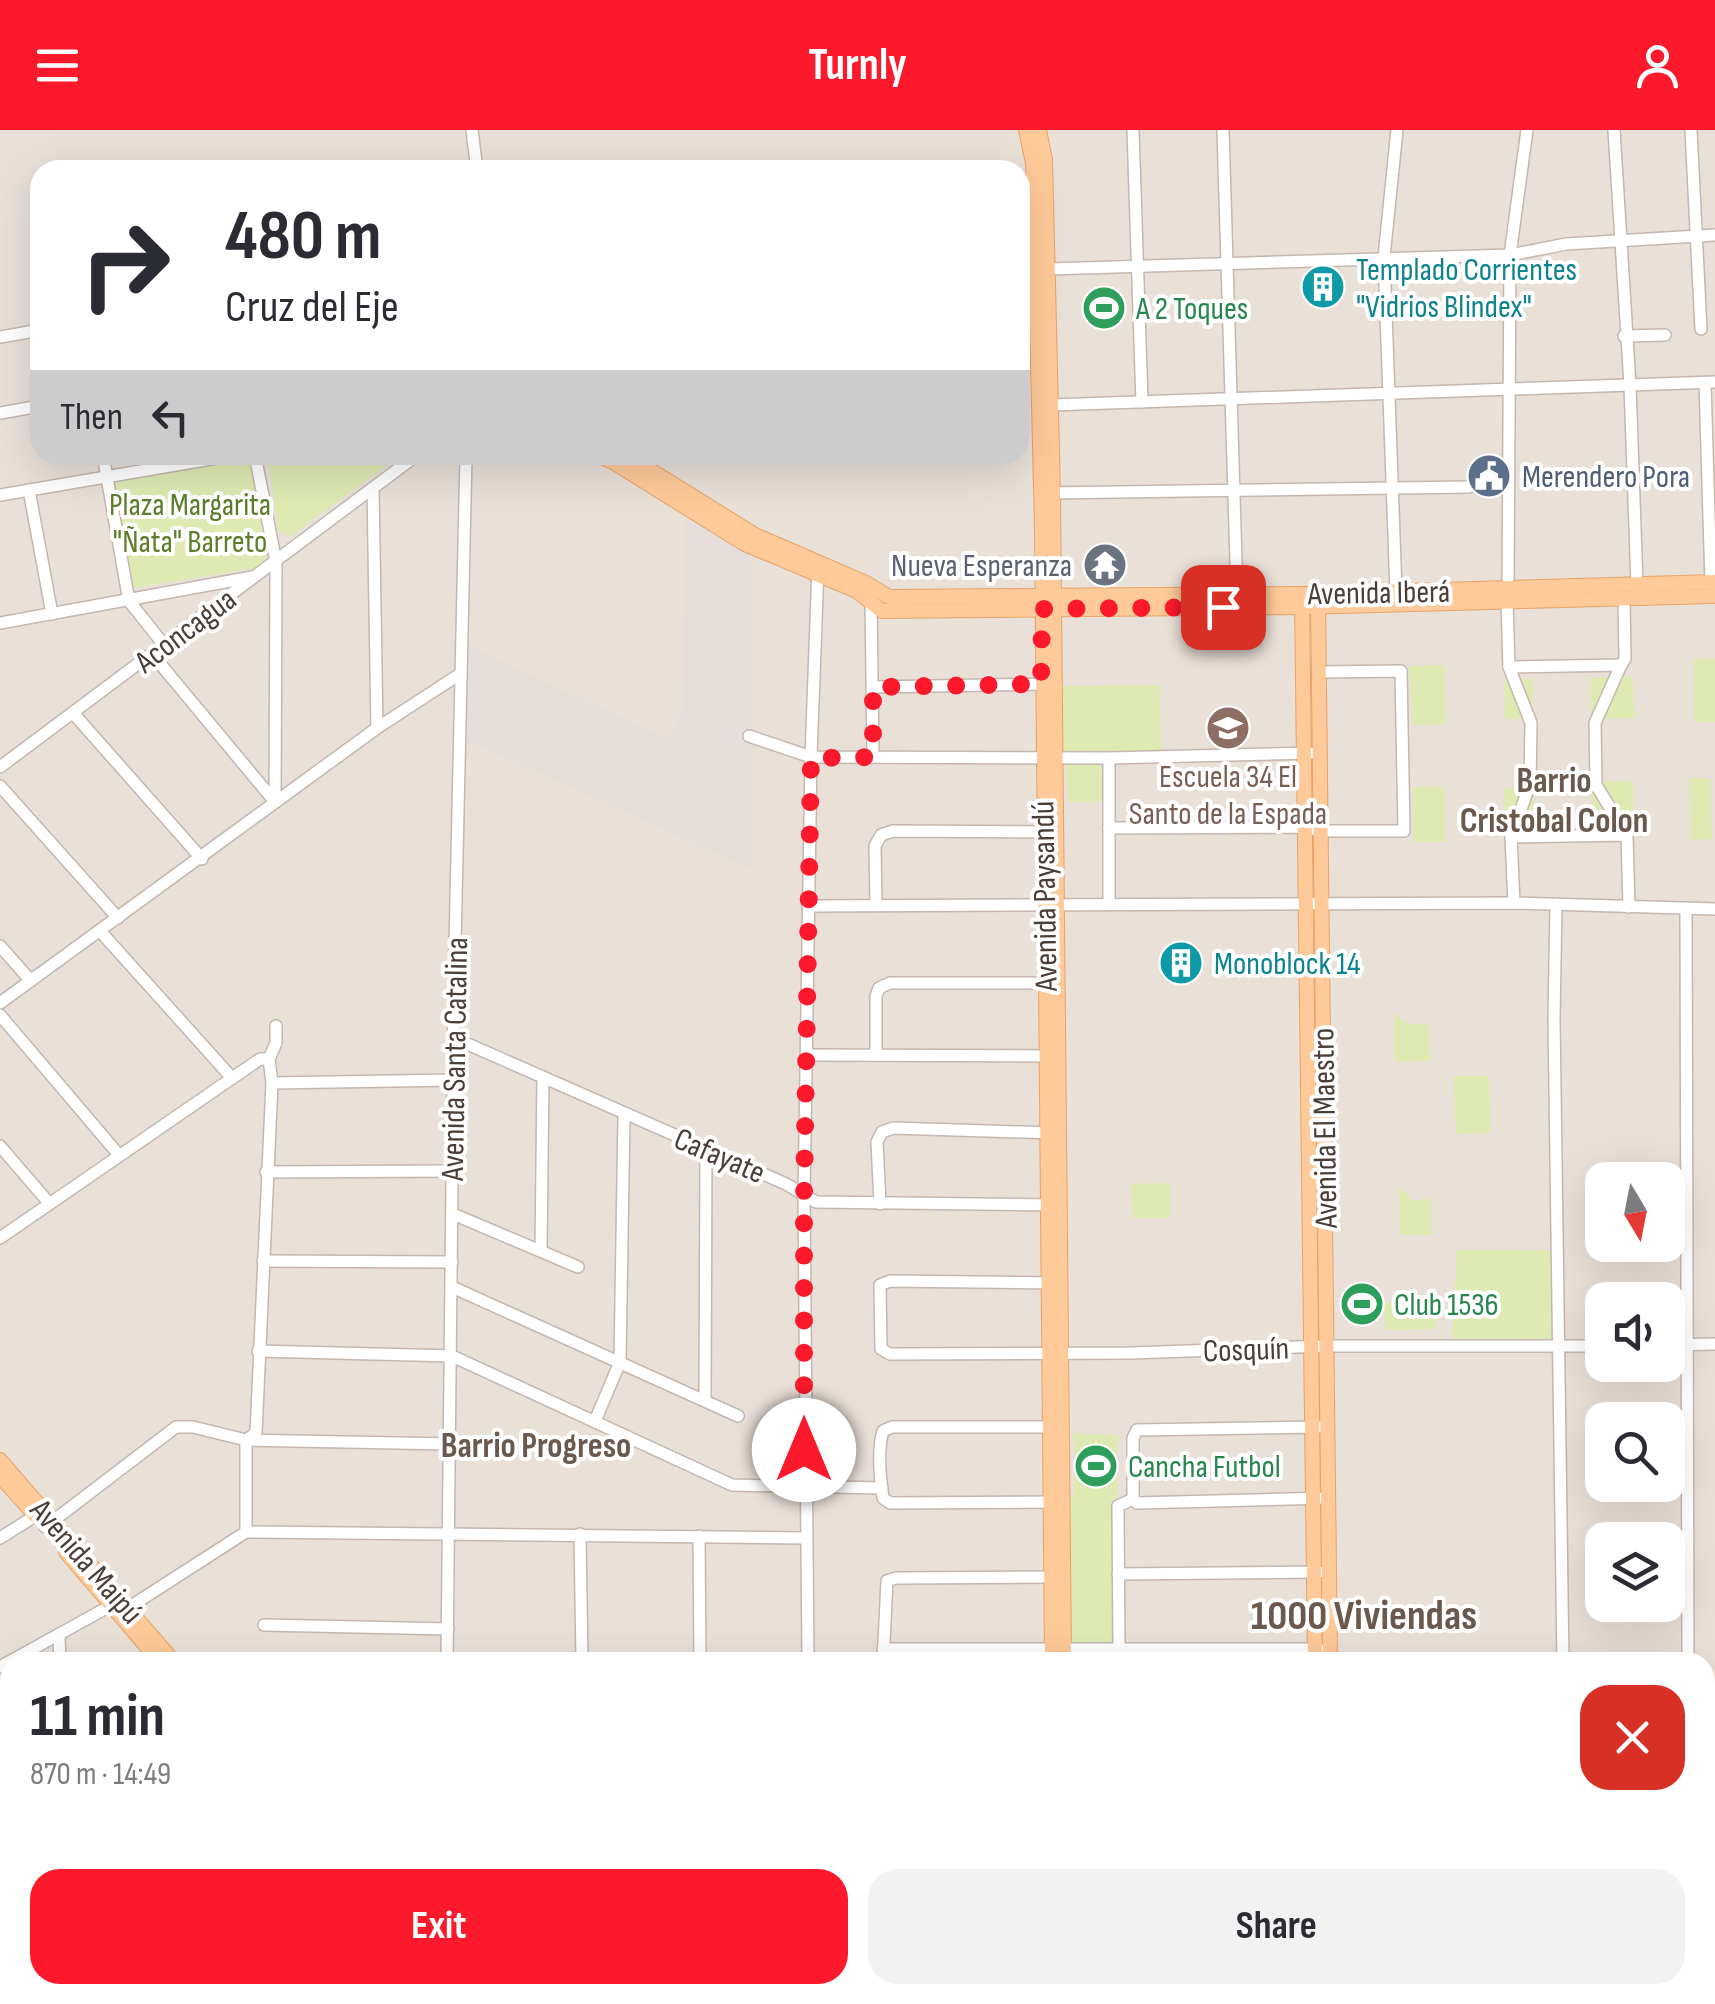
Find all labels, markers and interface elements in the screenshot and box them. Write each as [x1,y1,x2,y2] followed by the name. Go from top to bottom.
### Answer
[30,38,85,93] icon: menu
[808,38,907,93] text: Turnly
[1630,38,1685,93] icon: person
[225,195,381,279] text: 480 m
[60,200,190,330] icon: right
[1356,251,1577,327] place label: Templado Corrientes "Vidrios Blindex"
[1300,264,1346,310] building icon: Templado Corrientes "Vidrios Blindex"
[225,280,399,335] text: Cruz del Eje
[1081,285,1127,331] sports icon: A 2 Toques
[1135,290,1248,329] place label: A 2 Toques
[143,390,198,445] icon: left
[60,395,123,440] text: Then
[1466,453,1512,499] public building icon: Merendero Pora
[1522,458,1690,497] place label: Merendero Pora
[109,486,271,562] park label: Plaza Margarita "Ñata" Barreto
[1082,542,1128,588] temple icon: Nueva Esperanza
[891,547,1072,586] place label: Nueva Esperanza
[1181,565,1266,650] pin
[1307,573,1451,614] street label: Avenida Iberá
[127,580,244,683] street label: Aconcagua
[1196,580,1251,635] icon: arrive
[1205,705,1251,751] school or university icon: Escuela 34 El Santo de la Espada
[1129,758,1327,834] place label: Escuela 34 El Santo de la Espada
[1460,760,1648,843] district label: Barrio Cristobal Colon
[1024,800,1067,992] street label: Avenida Paysandú
[434,937,477,1182] street label: Avenida Santa Catalina
[1158,940,1204,986] building icon: Monoblock 14
[1214,945,1360,984] place label: Monoblock 14
[1304,1027,1347,1229] street label: Avenida El Maestro
[668,1120,771,1193] street label: Cafayate
[1585,1162,1685,1262] north arrow
[1585,1162,1685,1622] map controls
[1339,1281,1385,1327] sports icon: Club 1536
[1585,1282,1685,1382] button: sound
[1394,1286,1499,1325] place label: Club 1536
[1202,1330,1290,1371] street label: Cosquín
[752,1398,856,1502] position arrow
[1585,1402,1685,1502] button: search
[441,1425,631,1468] district label: Barrio Progreso
[1073,1443,1119,1489] sports icon: Cancha Futbol
[1128,1448,1281,1487] place label: Cancha Futbol
[20,1491,151,1632] street label: Avenida Maipú
[1585,1522,1685,1622] button: layers
[1251,1591,1477,1642] district label: 1000 Viviendas
[30,1681,165,1753] text: 11 min
[1580,1685,1685,1790] button: close
[30,1755,171,1794] text: 870 m · 14:49
[30,1869,848,1984] button: Exit
[868,1869,1685,1984] button: Share

